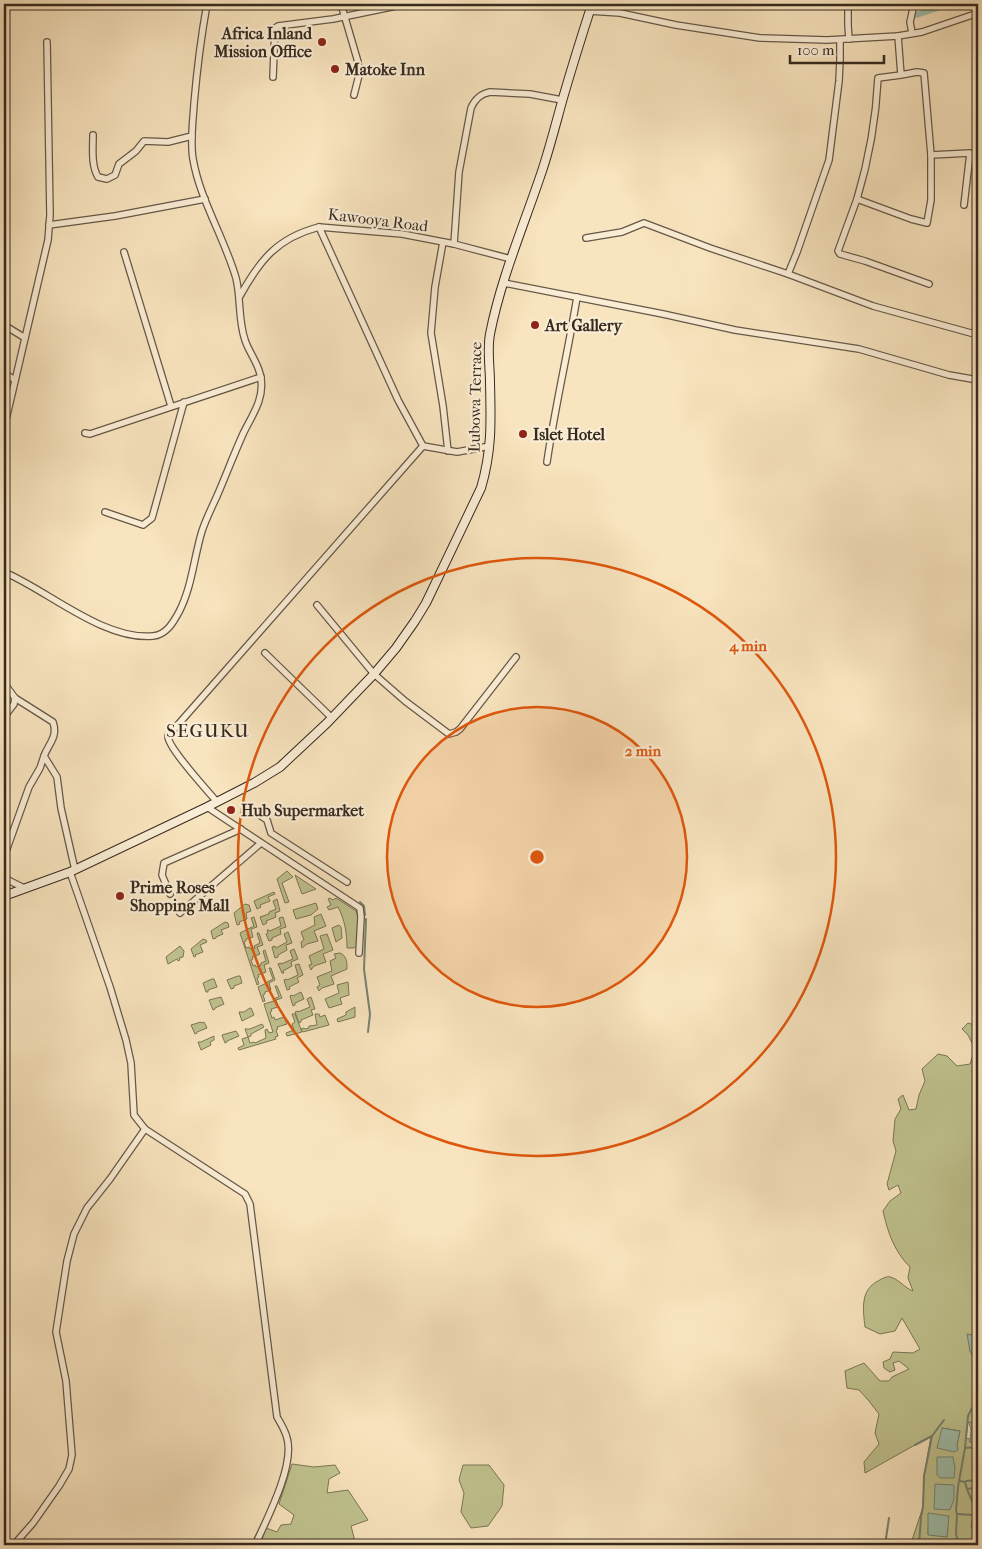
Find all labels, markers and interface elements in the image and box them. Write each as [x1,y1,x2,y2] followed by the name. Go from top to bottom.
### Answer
[213,24,313,61] place label: Africa Inland Mission Office
[790,32,883,64] scale bar
[316,36,328,48] marker: Africa Inland Mission Office
[797,41,835,59] text: 100 m
[344,60,426,79] place label: Matoke Inn
[329,63,341,75] marker: Matoke Inn
[327,204,430,236] street label: Kawooya Road
[544,316,624,336] place label: Art Gallery
[529,319,541,331] marker: Art Gallery
[465,341,485,452] street label: Lubowa Terrace
[533,425,605,444] place label: Islet Hotel
[517,428,529,440] marker: Islet Hotel
[728,637,767,655] text: 4 min
[166,720,250,742] district label: SEGUKU
[625,742,662,760] text: 2 min
[241,801,364,821] place label: Hub Supermarket
[225,804,237,816] marker: Hub Supermarket
[528,848,546,866] centre of rings
[130,878,230,916] place label: Prime Roses Shopping Mall
[114,890,126,902] marker: Prime Roses Shopping Mall

